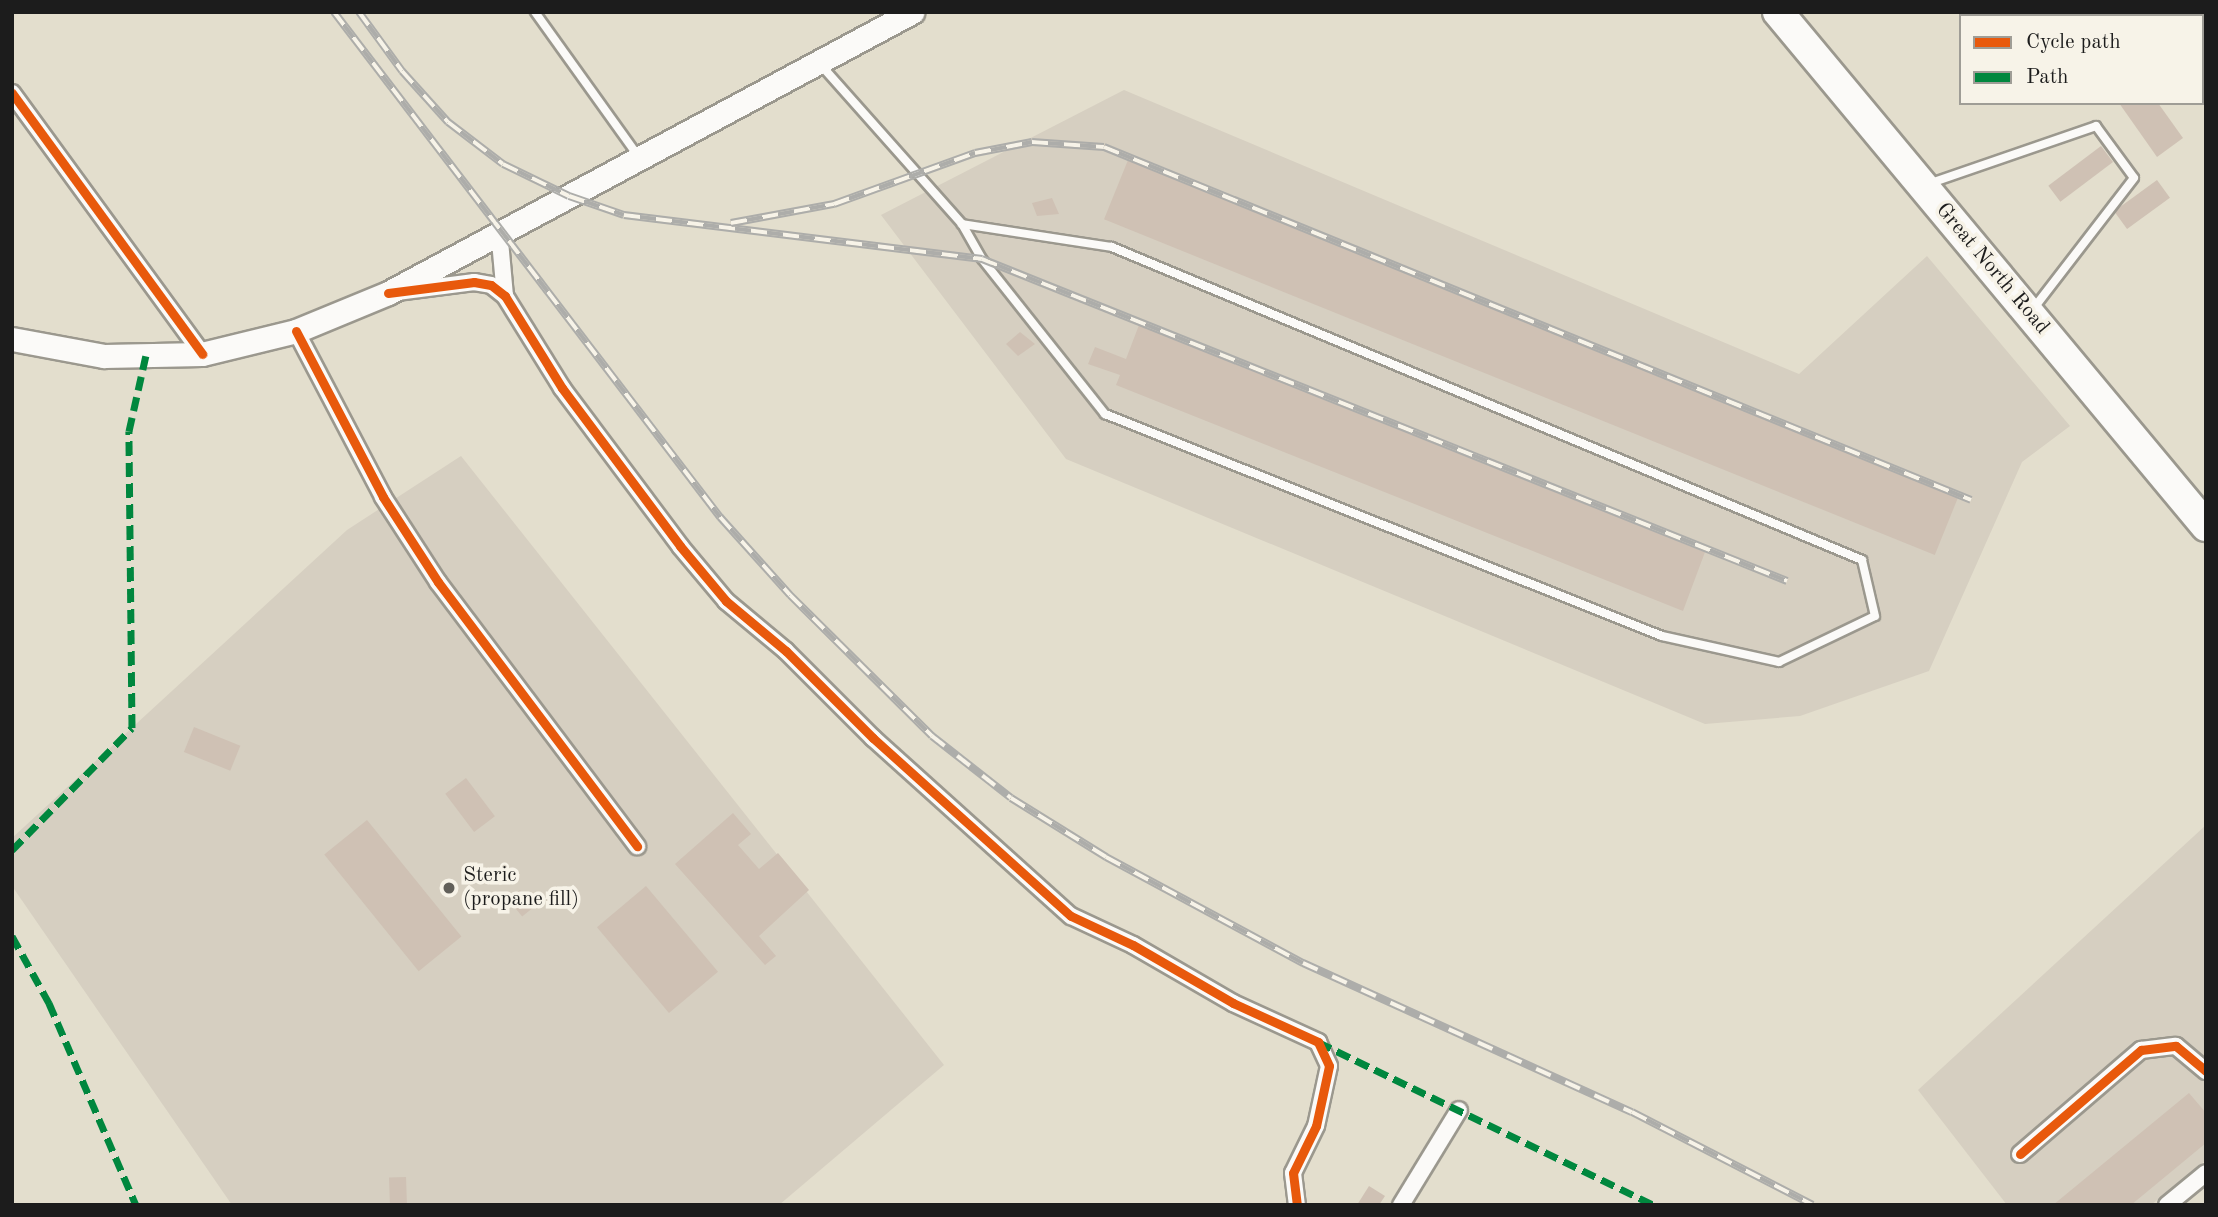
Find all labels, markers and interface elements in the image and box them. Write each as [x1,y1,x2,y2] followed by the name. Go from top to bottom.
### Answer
[1959,14,2204,105] legend
[2026,32,2121,53] text: Cycle path
[2026,67,2069,88] text: Path
[1930,198,2054,340] street label: Great North Road
[463,863,579,913] place label: Steric (propane fill)
[441,880,457,896] marker: Steric (propane fill)

